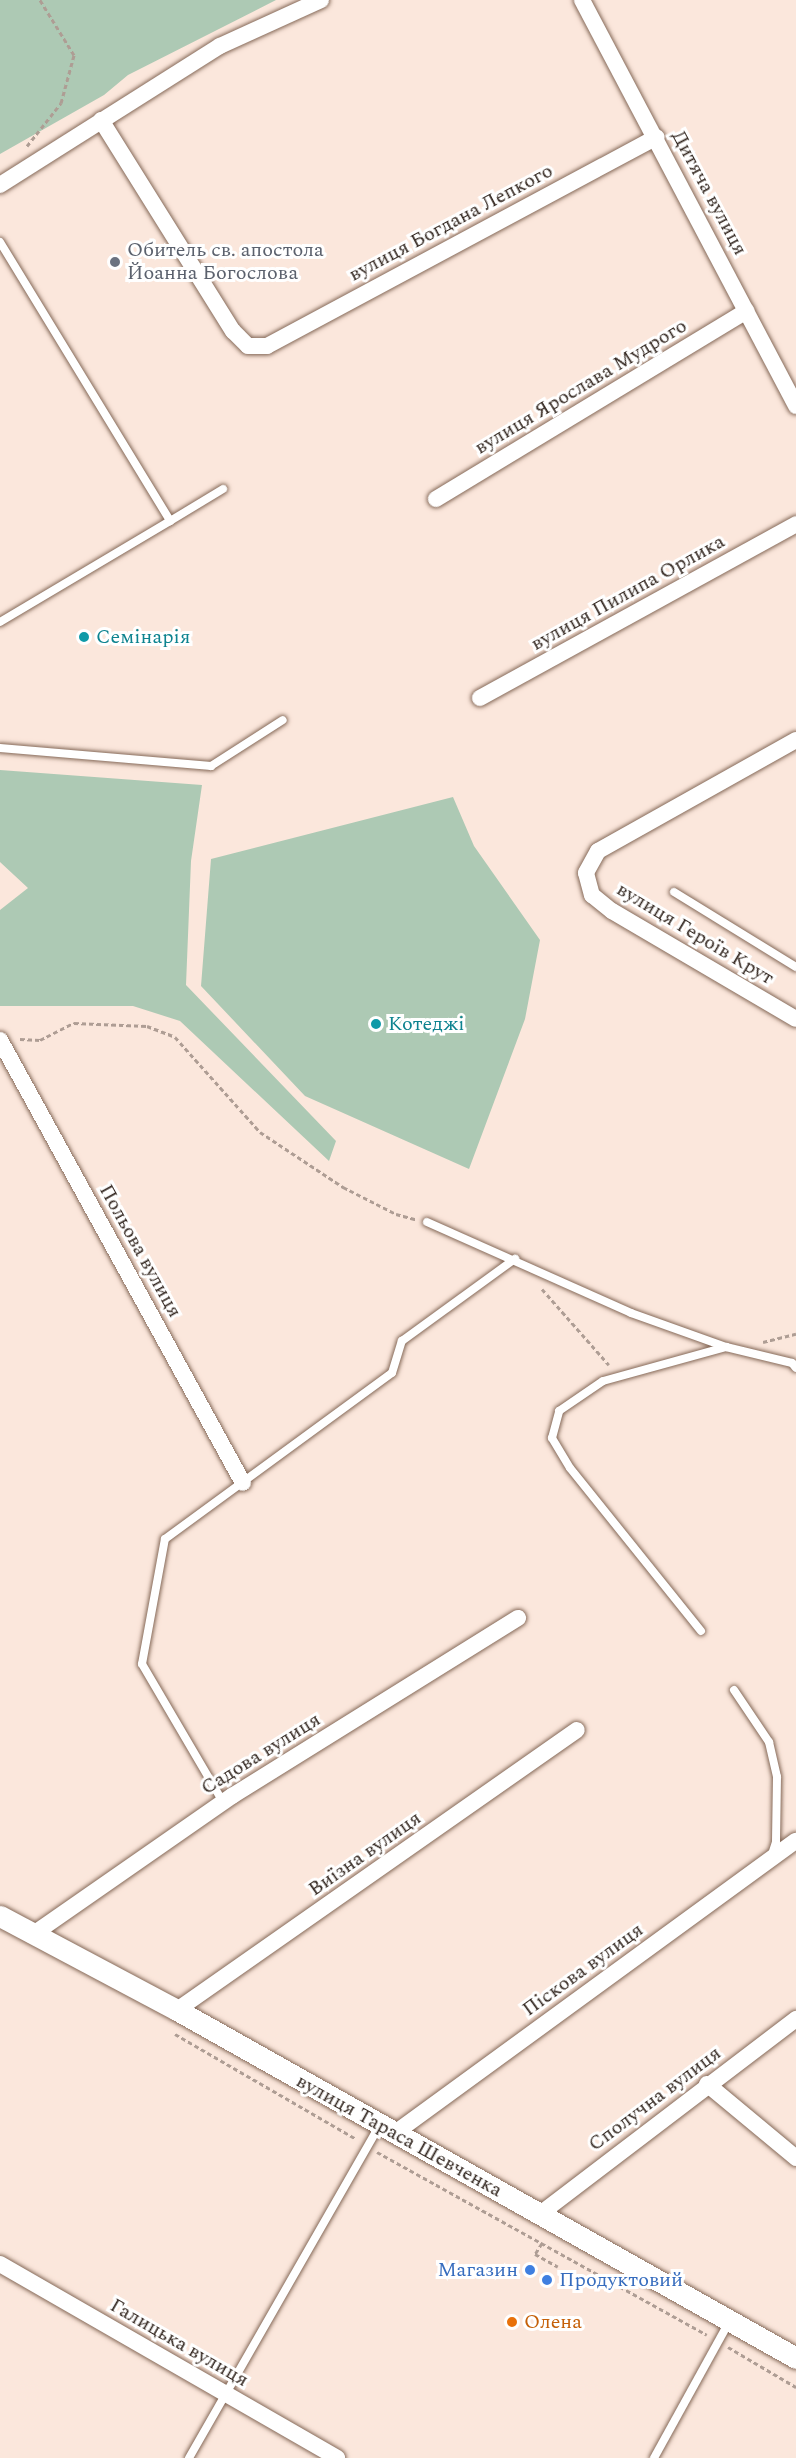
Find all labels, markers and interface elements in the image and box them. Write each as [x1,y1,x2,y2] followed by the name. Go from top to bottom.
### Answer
[666,127,752,259] street label: Дитяча вулиця
[345,159,557,287] street label: вулиця Богдана Лепкого
[127,238,324,285] place label: Обитель св. апостола Йоанна Богослова
[108,255,122,269] marker: Обитель св. апостола Йоанна Богослова
[470,314,692,460] street label: вулиця Ярослава Мудрого
[527,530,729,656] street label: вулиця Пилипа Орлика
[96,625,190,649] place label: Семінарія
[77,630,91,644] marker: Семінарія
[612,878,778,990] street label: вулиця Героїв Крут
[388,1012,464,1036] place label: Котеджі
[369,1017,383,1031] marker: Котеджі
[94,1180,186,1322] street label: Польова вулиця
[197,1708,325,1800] street label: Садова вулиця
[304,1806,426,1902] street label: Виїзна вулиця
[518,1918,648,2022] street label: Піскова вулиця
[584,2041,726,2157] street label: Сполучна вулиця
[292,2069,506,2203] street label: вулиця Тараса Шевченка
[437,2258,518,2282] place label: Магазин
[523,2263,537,2277] marker: Магазин
[559,2268,683,2292] place label: Продуктовий
[540,2273,554,2287] marker: Продуктовий
[106,2294,252,2392] street label: Галицька вулиця
[524,2310,582,2334] place label: Олена
[505,2315,519,2329] marker: Олена

